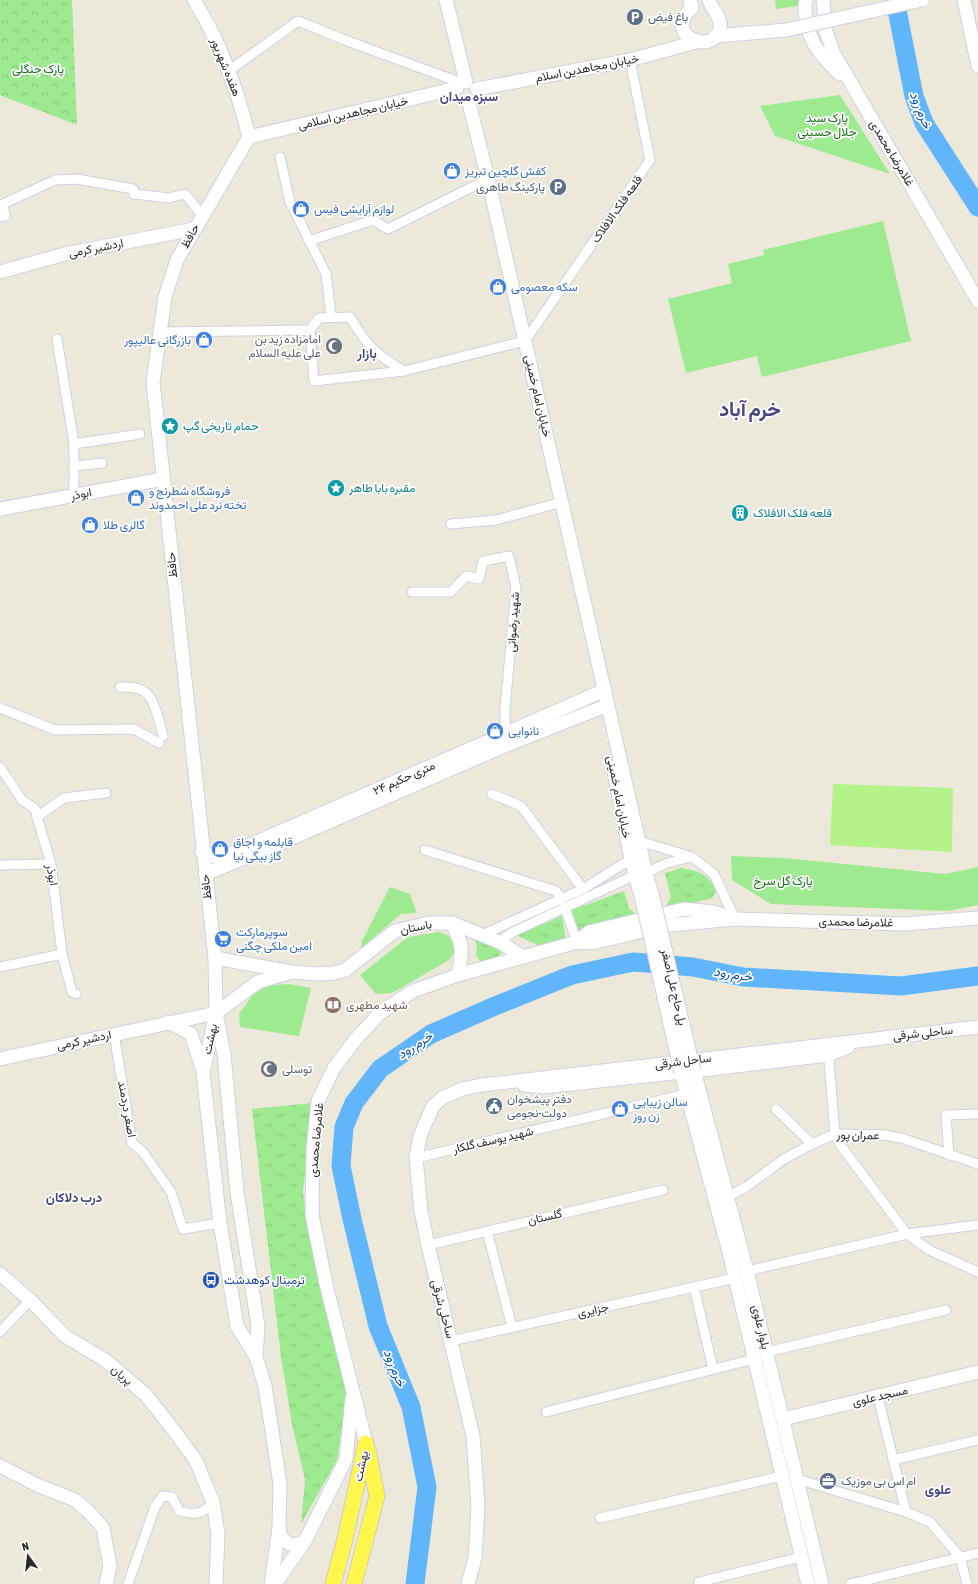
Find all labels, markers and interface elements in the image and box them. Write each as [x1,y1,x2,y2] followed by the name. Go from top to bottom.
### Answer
[625,7,645,27] parking icon: باغ فیض
[648,10,688,26] place label: باغ فیض
[207,35,244,99] street label: هفده شهریور
[534,51,640,86] street label: خیابان مجاهدین اسلام
[12,62,64,77] park label: پارک جنگلی
[440,89,498,105] district label: سبزه میدان
[905,89,936,133] water label: خرم رود
[296,93,410,133] street label: خیابان مجاهدین اسلامی
[798,111,856,140] park label: پارک سید جلال حسینی
[866,117,917,189] street label: غلامرضا محمدی
[442,161,462,181] shop icon: کفش گلچین تبریز
[464,164,546,179] place label: کفش گلچین تبریز
[589,173,645,245] street label: قلعه فلک الافلاک
[548,177,568,197] parking icon: پارکینگ طاهری
[476,180,545,195] place label: پارکینگ طاهری
[291,199,311,219] shop icon: لوازم آرایشی فیس
[314,202,394,217] place label: لوازم آرایشی فیس
[178,221,202,251] street label: حافظ
[67,236,125,261] street label: اردشیر کرمی
[488,277,508,297] shop icon: سکه معصومی
[511,280,578,295] place label: سکه معصومی
[194,330,214,350] shop icon: بازرگانی عالیپور
[248,332,321,361] place label: امامزاده زید بن علی علیه السلام
[123,333,191,348] place label: بازرگانی عالیپور
[324,336,344,356] mosque icon: امامزاده زید بن علی علیه السلام
[356,346,377,362] district label: بازار
[521,353,554,439] street label: خیابان امام خمینی
[719,397,781,422] district label: خرم آباد
[160,416,180,436] place icon: حمام تاریخی گپ
[183,419,259,434] place label: حمام تاریخی گپ
[326,478,346,498] place icon: مقبره بابا طاهر
[348,481,415,496] place label: مقبره بابا طاهر
[149,484,247,513] place label: فروشگاه شطرنج و تخته نرد علی احمدوند
[68,485,93,504] street label: ابوذر
[126,488,146,508] shop icon: فروشگاه شطرنج و تخته نرد علی احمدوند
[730,503,750,523] building icon: قلعه فلک الافلاک
[753,506,832,520] place label: قلعه فلک الافلاک
[80,515,100,535] shop icon: گالری طلا
[103,518,145,533] place label: گالری طلا
[164,551,180,579] street label: حافظ
[504,591,523,653] street label: شهید رضوانی
[485,721,505,741] shop icon: نانوایی
[508,724,539,739] place label: نانوایی
[603,754,634,840] street label: خیابان امام خمینی
[371,758,438,799] street label: ۲۴ متری حکیم
[233,835,293,864] place label: قابلمه و اجاق گاز بیگی نیا
[210,839,230,859] shop icon: قابلمه و اجاق گاز بیگی نیا
[42,862,61,887] street label: ابوذر
[197,873,215,901] street label: حافظ
[753,874,813,890] park label: پارک گل سرخ
[819,914,893,931] street label: غلامرضا محمدی
[399,917,433,937] street label: باستان
[236,925,312,954] place label: سوپرمارکت امین ملکی چگنی
[213,929,233,949] supermarket icon: سوپرمارکت امین ملکی چگنی
[656,946,690,1027] street label: پل حاج علی اصغر
[713,964,754,987] water label: خرم رود
[323,995,343,1015] library icon: شهید مطهری
[346,998,407,1013] place label: شهید مطهری
[200,1022,221,1056] street label: بهشت
[892,1023,954,1044] street label: ساحلی شرقی
[55,1027,113,1054] street label: اردشیر کرمی
[395,1028,437,1063] water label: خرم رود
[654,1051,712,1072] street label: ساحل شرقی
[259,1059,279,1079] mosque icon: توسلی
[282,1062,312,1077] place label: توسلی
[114,1079,139,1139] street label: اصغر دردمند
[507,1092,572,1121] place label: دفتر پیشخوان دولت-نجومی
[632,1095,688,1124] place label: سالن زیبایی زن روز
[484,1096,504,1116] public building icon: دفتر پیشخوان دولت-نجومی
[610,1099,630,1119] shop icon: سالن زیبایی زن روز
[306,1102,327,1178] street label: غلامرضا محمدی
[450,1124,535,1157] street label: شهید یوسف گلکار
[835,1128,880,1143] street label: عمران پور
[46,1190,102,1206] district label: درب دلاکان
[526,1206,564,1228] street label: گلستان
[201,1270,221,1290] bus stop icon: ترمینال کوهدشت
[224,1273,305,1288] place label: ترمینال کوهدشت
[427,1278,458,1340] street label: ساحلی شرقی
[576,1300,610,1321] street label: جزایری
[748,1303,773,1351] street label: بلوار علوی
[379,1347,410,1391] water label: خرم رود
[108,1362,136,1389] street label: پریان
[851,1383,909,1410] street label: مسجد علوی
[351,1449,372,1483] street label: بهشت
[818,1471,838,1491] office icon: ام اس بی موزیک
[841,1474,916,1489] place label: ام اس بی موزیک
[925,1482,951,1498] district label: علوی
[8,1536,48,1576] north arrow
[21,1540,30,1553] text: N

